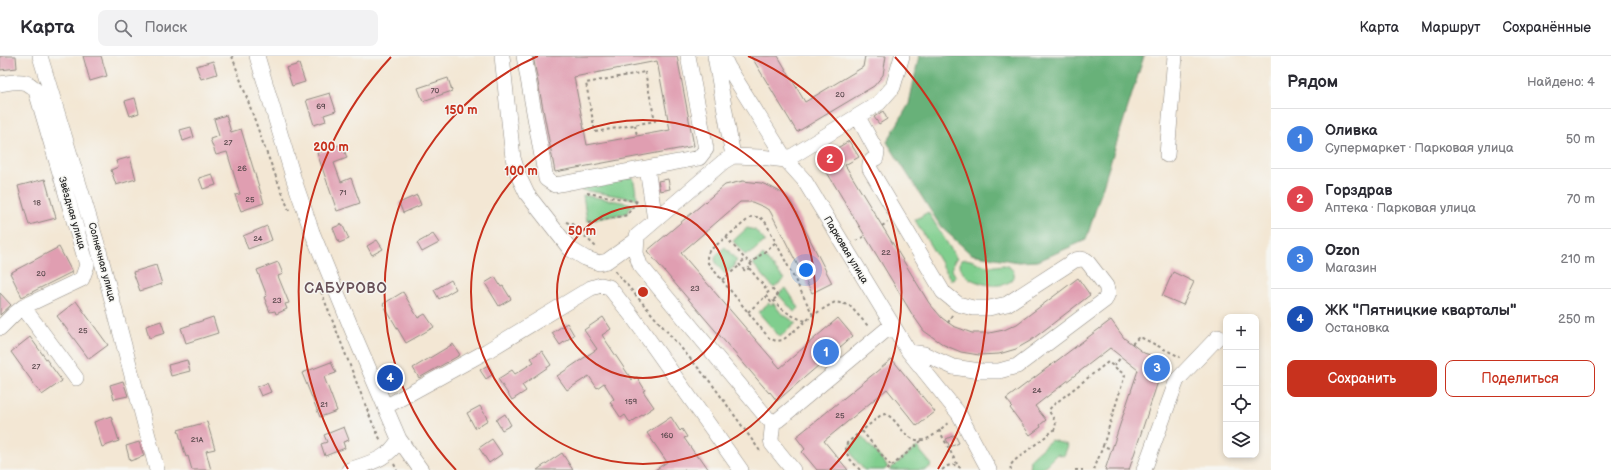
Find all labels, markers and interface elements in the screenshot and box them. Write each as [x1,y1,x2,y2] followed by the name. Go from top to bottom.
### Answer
[98,10,378,46] search box
[20,16,74,39] text: Карта
[112,17,134,39] icon: search
[144,18,187,37] text: Поиск
[1360,19,1399,36] text: Карта
[1421,19,1481,36] text: Маршрут
[1503,19,1591,36] text: Сохранённые
[1287,72,1338,92] text: Рядом
[1527,74,1595,90] text: Найдено: 4
[431,86,440,95] house number: 70
[835,90,845,99] house number: 20
[316,102,326,111] house number: 69
[445,103,477,118] text: 150 m
[1325,121,1378,140] text: Оливка
[1297,131,1303,147] text: 1
[1566,131,1595,147] text: 50 m
[224,138,232,147] house number: 27
[313,140,349,155] text: 200 m
[1325,140,1514,156] text: Супермаркет · Парковая улица
[817,144,843,174] pin: 2
[237,164,247,173] house number: 26
[504,164,538,179] text: 100 m
[56,175,88,251] street label: Звёздная улица
[1325,181,1392,200] text: Горздрав
[339,188,347,197] house number: 71
[1296,191,1304,207] text: 2
[1567,191,1595,207] text: 70 m
[245,195,255,204] house number: 25
[33,198,41,207] house number: 18
[1325,200,1476,216] text: Аптека · Парковая улица
[821,214,871,286] street label: Парковая улица
[86,221,118,303] street label: Солнечная улица
[568,224,596,239] text: 50 m
[253,234,263,243] house number: 24
[1325,241,1360,260] text: Ozon
[881,248,891,257] house number: 22
[1296,251,1304,267] text: 3
[1561,251,1595,267] text: 210 m
[796,260,816,280] your location
[1325,260,1377,276] text: Магазин
[36,269,46,278] house number: 20
[304,280,388,297] district label: САБУРОВО
[690,284,700,293] house number: 23
[636,285,650,299] centre of rings
[272,296,282,305] house number: 23
[1325,301,1517,320] text: ЖК "Пятницкие кварталы"
[1296,311,1304,327] text: 4
[1558,311,1595,327] text: 250 m
[1223,314,1259,458] map controls
[1223,314,1259,350] button: +
[1325,320,1390,336] text: Остановка
[78,326,88,335] house number: 25
[813,337,839,367] pin: 1
[1223,350,1259,386] button: −
[1144,353,1170,383] pin: 3
[1287,360,1437,397] button: Сохранить
[1445,360,1595,397] button: Поделиться
[32,362,40,371] house number: 27
[377,363,403,393] pin: 4
[1032,386,1042,395] house number: 24
[1223,386,1259,422] button: locate
[625,397,638,406] house number: 159
[320,400,328,409] house number: 21
[835,411,845,420] house number: 25
[1223,422,1259,458] button: layers
[661,431,674,440] house number: 160
[191,435,203,444] house number: 21А

